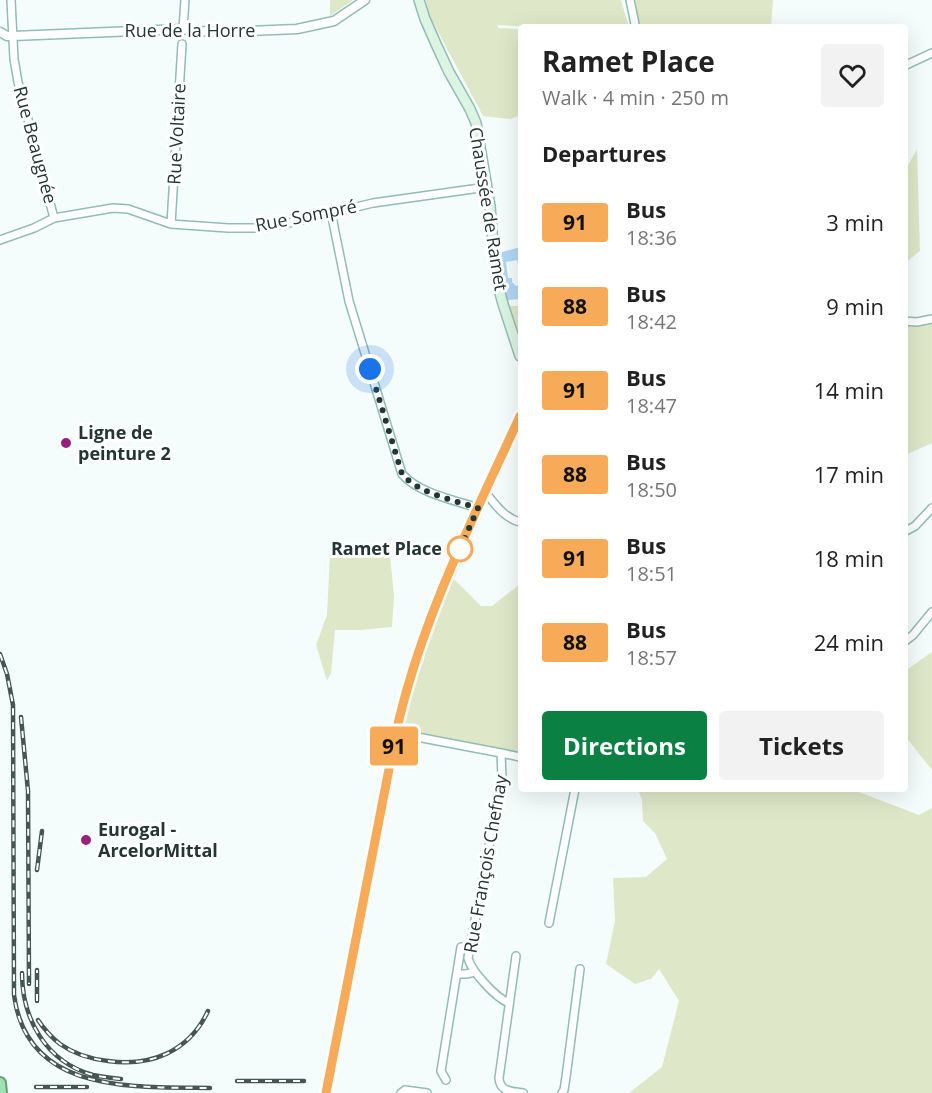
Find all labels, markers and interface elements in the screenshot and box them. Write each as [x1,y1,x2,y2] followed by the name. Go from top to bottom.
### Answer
[125,18,255,42] street label: Rue de la Horre
[542,42,715,80] text: Ramet Place
[821,44,884,107] button: heart
[9,83,63,206] street label: Rue Beaugnée
[161,83,191,185] street label: Rue Voltaire
[542,84,729,111] text: Walk · 4 min · 250 m
[464,125,514,292] street label: Chaussée de Ramet
[542,138,666,168] text: Departures
[253,193,359,237] street label: Rue Sompré
[626,194,666,224] text: Bus
[826,207,884,237] text: 3 min
[563,208,587,236] text: 91
[626,224,677,251] text: 18:36
[626,278,666,308] text: Bus
[826,291,884,321] text: 9 min
[563,292,587,320] text: 88
[626,308,677,335] text: 18:42
[355,354,385,384] your location
[626,362,666,392] text: Bus
[814,375,884,405] text: 14 min
[563,376,587,404] text: 91
[626,392,677,419] text: 18:47
[78,420,171,465] place label: Ligne de peinture 2
[59,436,73,450] marker: Ligne de peinture 2
[626,446,666,476] text: Bus
[814,459,884,489] text: 17 min
[563,460,587,488] text: 88
[626,476,677,503] text: 18:50
[626,530,666,560] text: Bus
[331,536,442,560] place label: Ramet Place
[447,536,473,562] marker: Ramet Place
[814,543,884,573] text: 18 min
[563,544,587,572] text: 91
[626,560,677,587] text: 18:51
[626,614,666,644] text: Bus
[814,627,884,657] text: 24 min
[563,628,587,656] text: 88
[626,644,677,671] text: 18:57
[542,711,707,780] button: Directions
[719,711,884,780] button: Tickets
[367,726,421,766] line badge: 91
[382,732,406,760] text: 91
[458,772,513,955] street label: Rue François Chefnay
[98,817,218,862] place label: Eurogal - ArcelorMittal
[79,833,93,847] marker: Eurogal - ArcelorMittal

